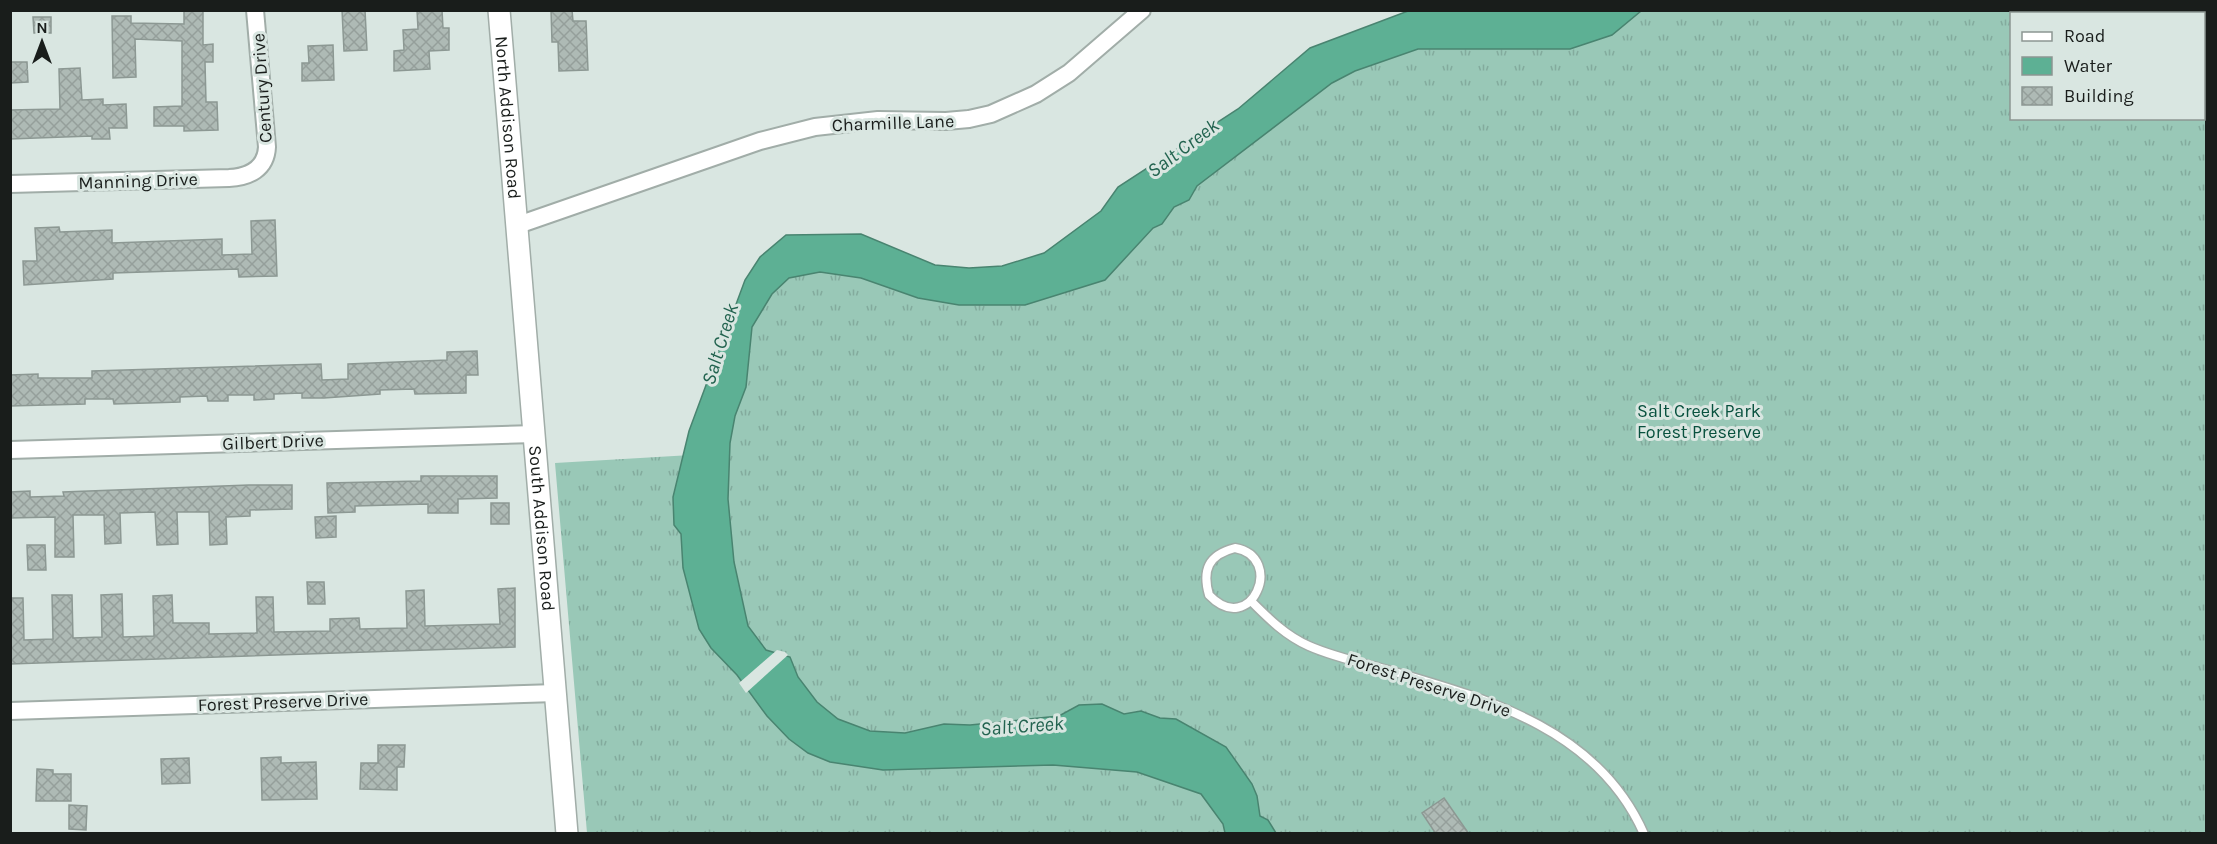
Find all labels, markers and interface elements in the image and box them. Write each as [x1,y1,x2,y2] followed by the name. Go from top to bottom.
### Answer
[12,12,72,72] north arrow
[2010,12,2205,120] legend
[36,18,48,37] text: N
[2064,25,2105,47] text: Road
[247,32,277,144] street label: Century Drive
[490,35,526,200] street label: North Addison Road
[2064,55,2112,77] text: Water
[2064,85,2134,107] text: Building
[831,110,955,136] street label: Charmille Lane
[1143,113,1224,182] water label: Salt Creek
[78,168,198,194] street label: Manning Drive
[697,300,743,387] water label: Salt Creek
[1637,400,1761,443] park label: Salt Creek Park Forest Preserve
[222,429,324,455] street label: Gilbert Drive
[524,444,560,612] street label: South Addison Road
[1345,648,1513,722] street label: Forest Preserve Drive
[197,688,369,716] street label: Forest Preserve Drive
[979,712,1065,740] water label: Salt Creek

